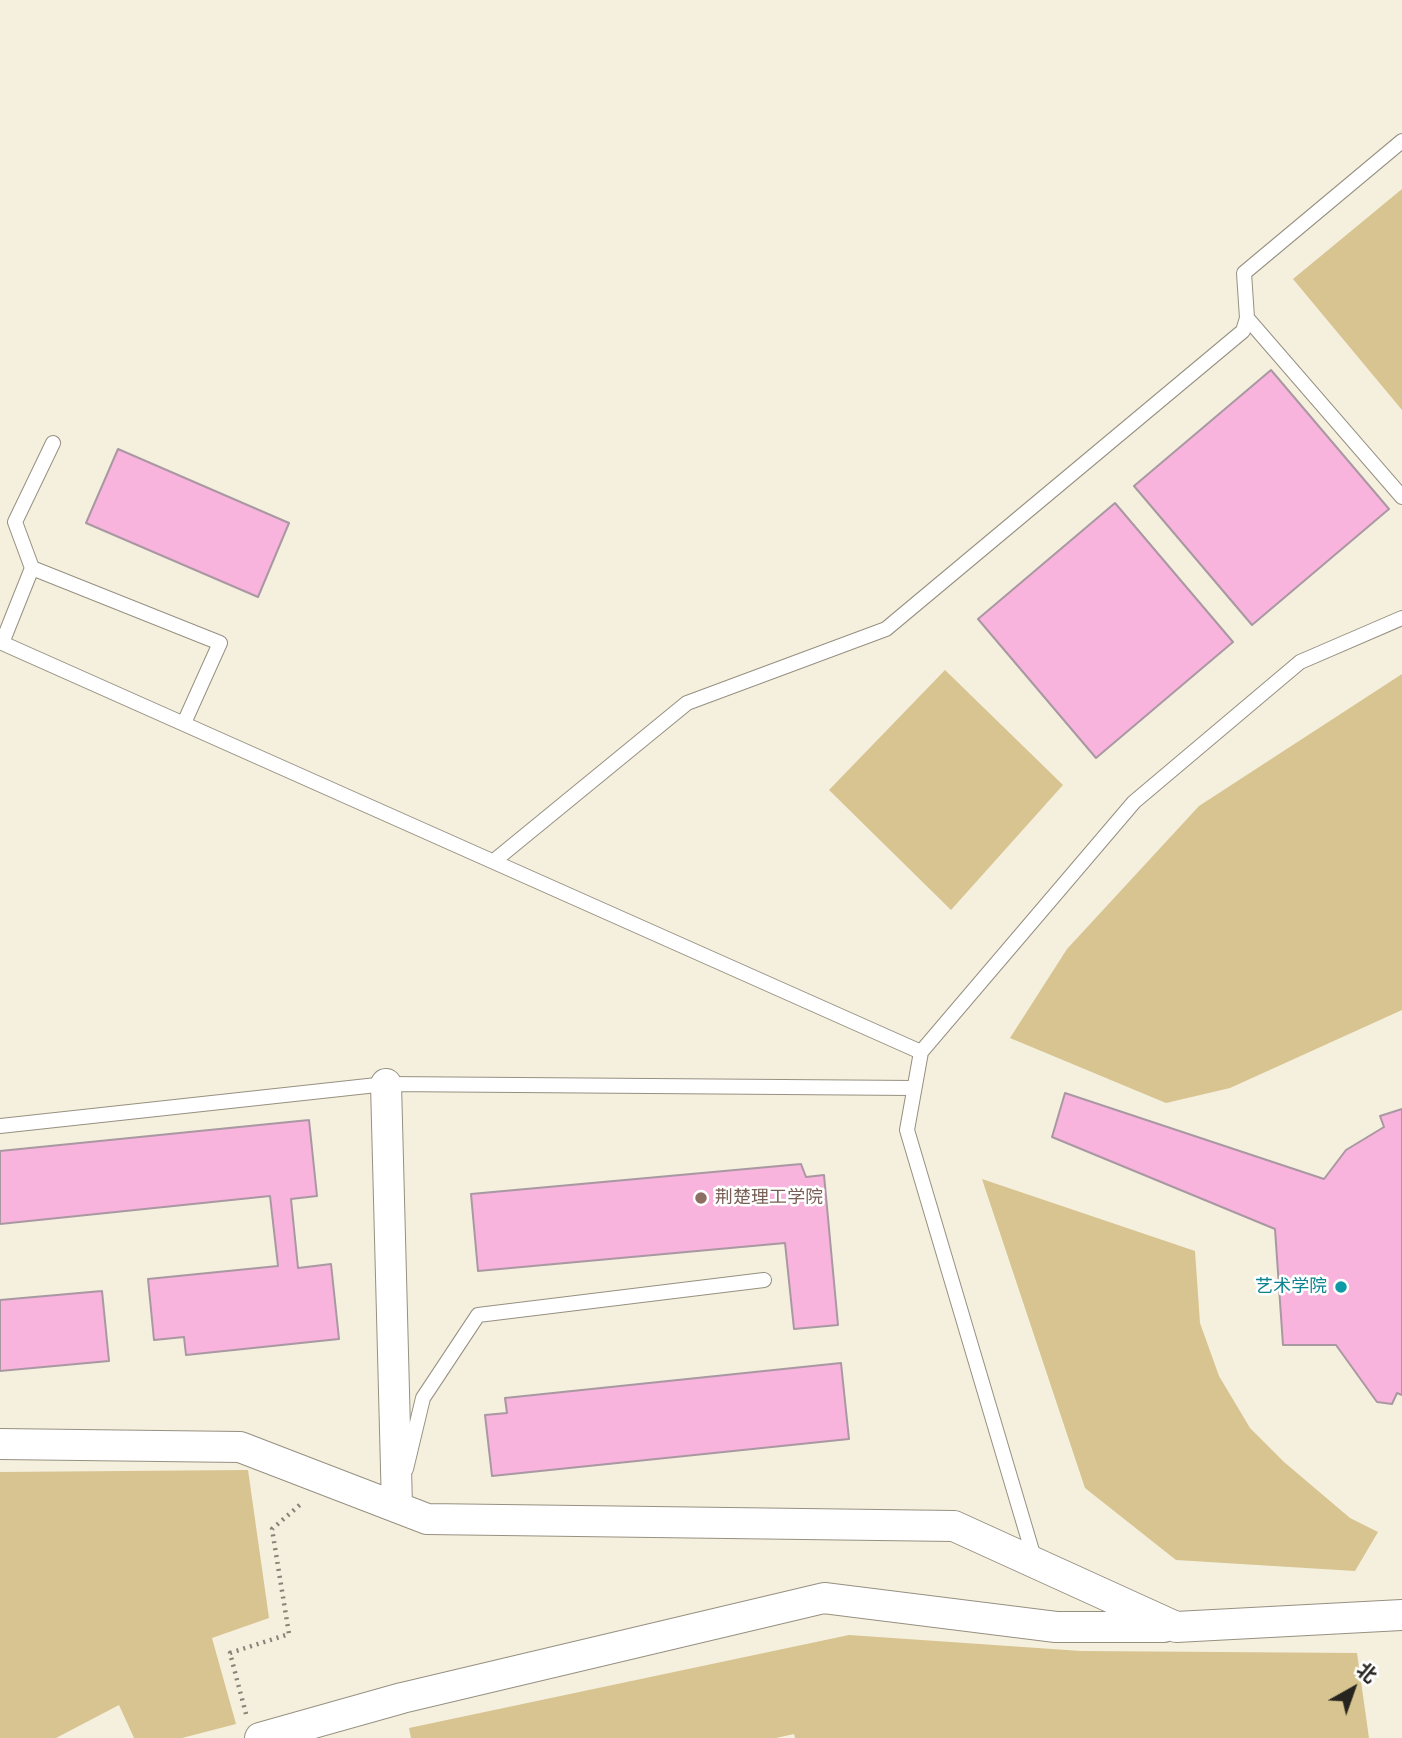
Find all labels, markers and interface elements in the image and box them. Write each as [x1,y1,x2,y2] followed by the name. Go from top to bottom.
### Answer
[715,1187,823,1209] place label: 荆楚理工学院
[693,1190,709,1206] marker: 荆楚理工学院
[1255,1276,1327,1298] place label: 艺术学院
[1333,1279,1349,1295] marker: 艺术学院
[1318,1654,1388,1724] north arrow
[1353,1658,1381,1687] text: 北

